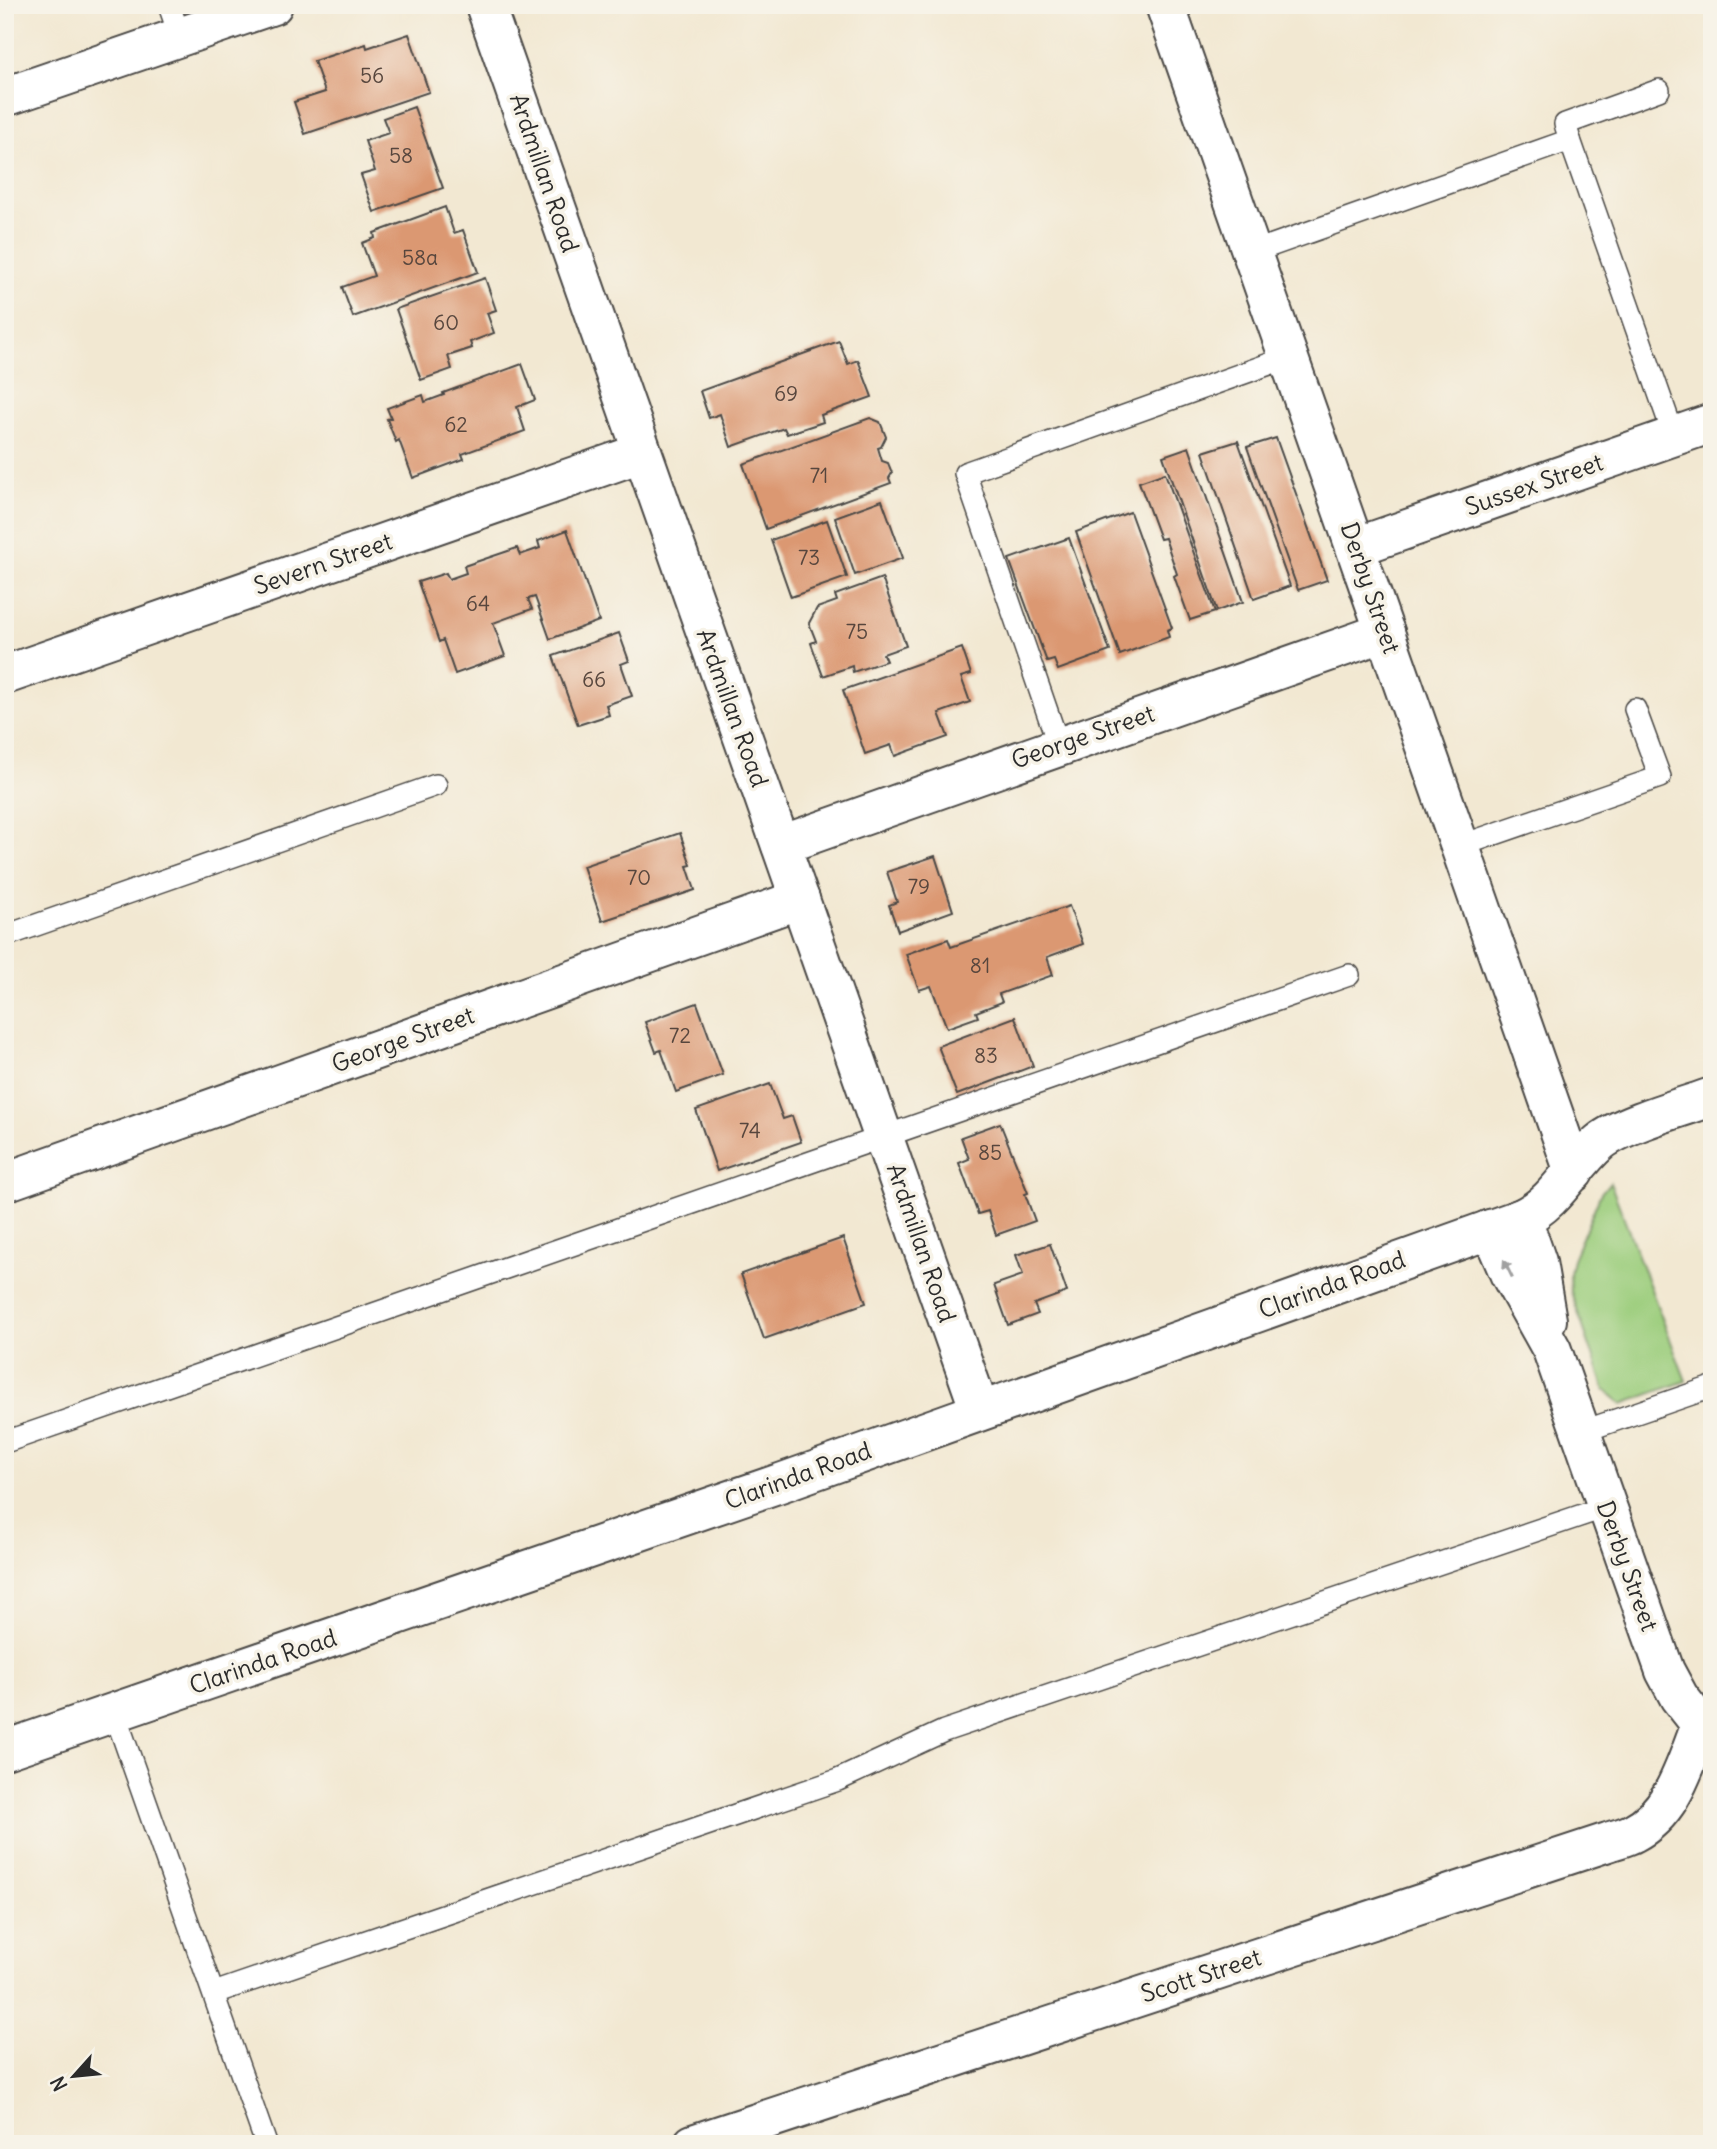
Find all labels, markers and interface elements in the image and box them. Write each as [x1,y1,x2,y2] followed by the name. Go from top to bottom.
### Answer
[360,62,384,89] house number: 56
[504,89,586,256] street label: Ardmillan Road
[389,142,413,169] house number: 58
[402,244,438,271] house number: 58a
[433,309,459,336] house number: 60
[774,380,798,407] house number: 69
[444,411,468,438] house number: 62
[1461,446,1607,522] street label: Sussex Street
[810,462,828,489] house number: 71
[1335,518,1407,657] street label: Derby Street
[250,525,396,601] street label: Severn Street
[798,544,820,571] house number: 73
[466,590,490,617] house number: 64
[846,618,868,645] house number: 75
[690,625,775,791] street label: Ardmillan Road
[582,666,606,693] house number: 66
[1007,698,1158,775] street label: George Street
[627,864,651,891] house number: 70
[908,873,930,900] house number: 79
[970,952,990,979] house number: 81
[327,999,478,1079] street label: George Street
[669,1022,691,1049] house number: 72
[974,1042,998,1069] house number: 83
[739,1117,761,1144] house number: 74
[978,1139,1002,1166] house number: 85
[881,1159,963,1326] street label: Ardmillan Road
[1254,1244,1409,1324] street label: Clarinda Road
[1502,1259,1514,1279] one-way arrow
[720,1435,875,1515] street label: Clarinda Road
[1591,1496,1665,1635] street label: Derby Street
[185,1622,340,1700] street label: Clarinda Road
[1137,1942,1265,2009] street label: Scott Street
[38,2040,108,2110] north arrow
[45,2072,73,2095] text: N

